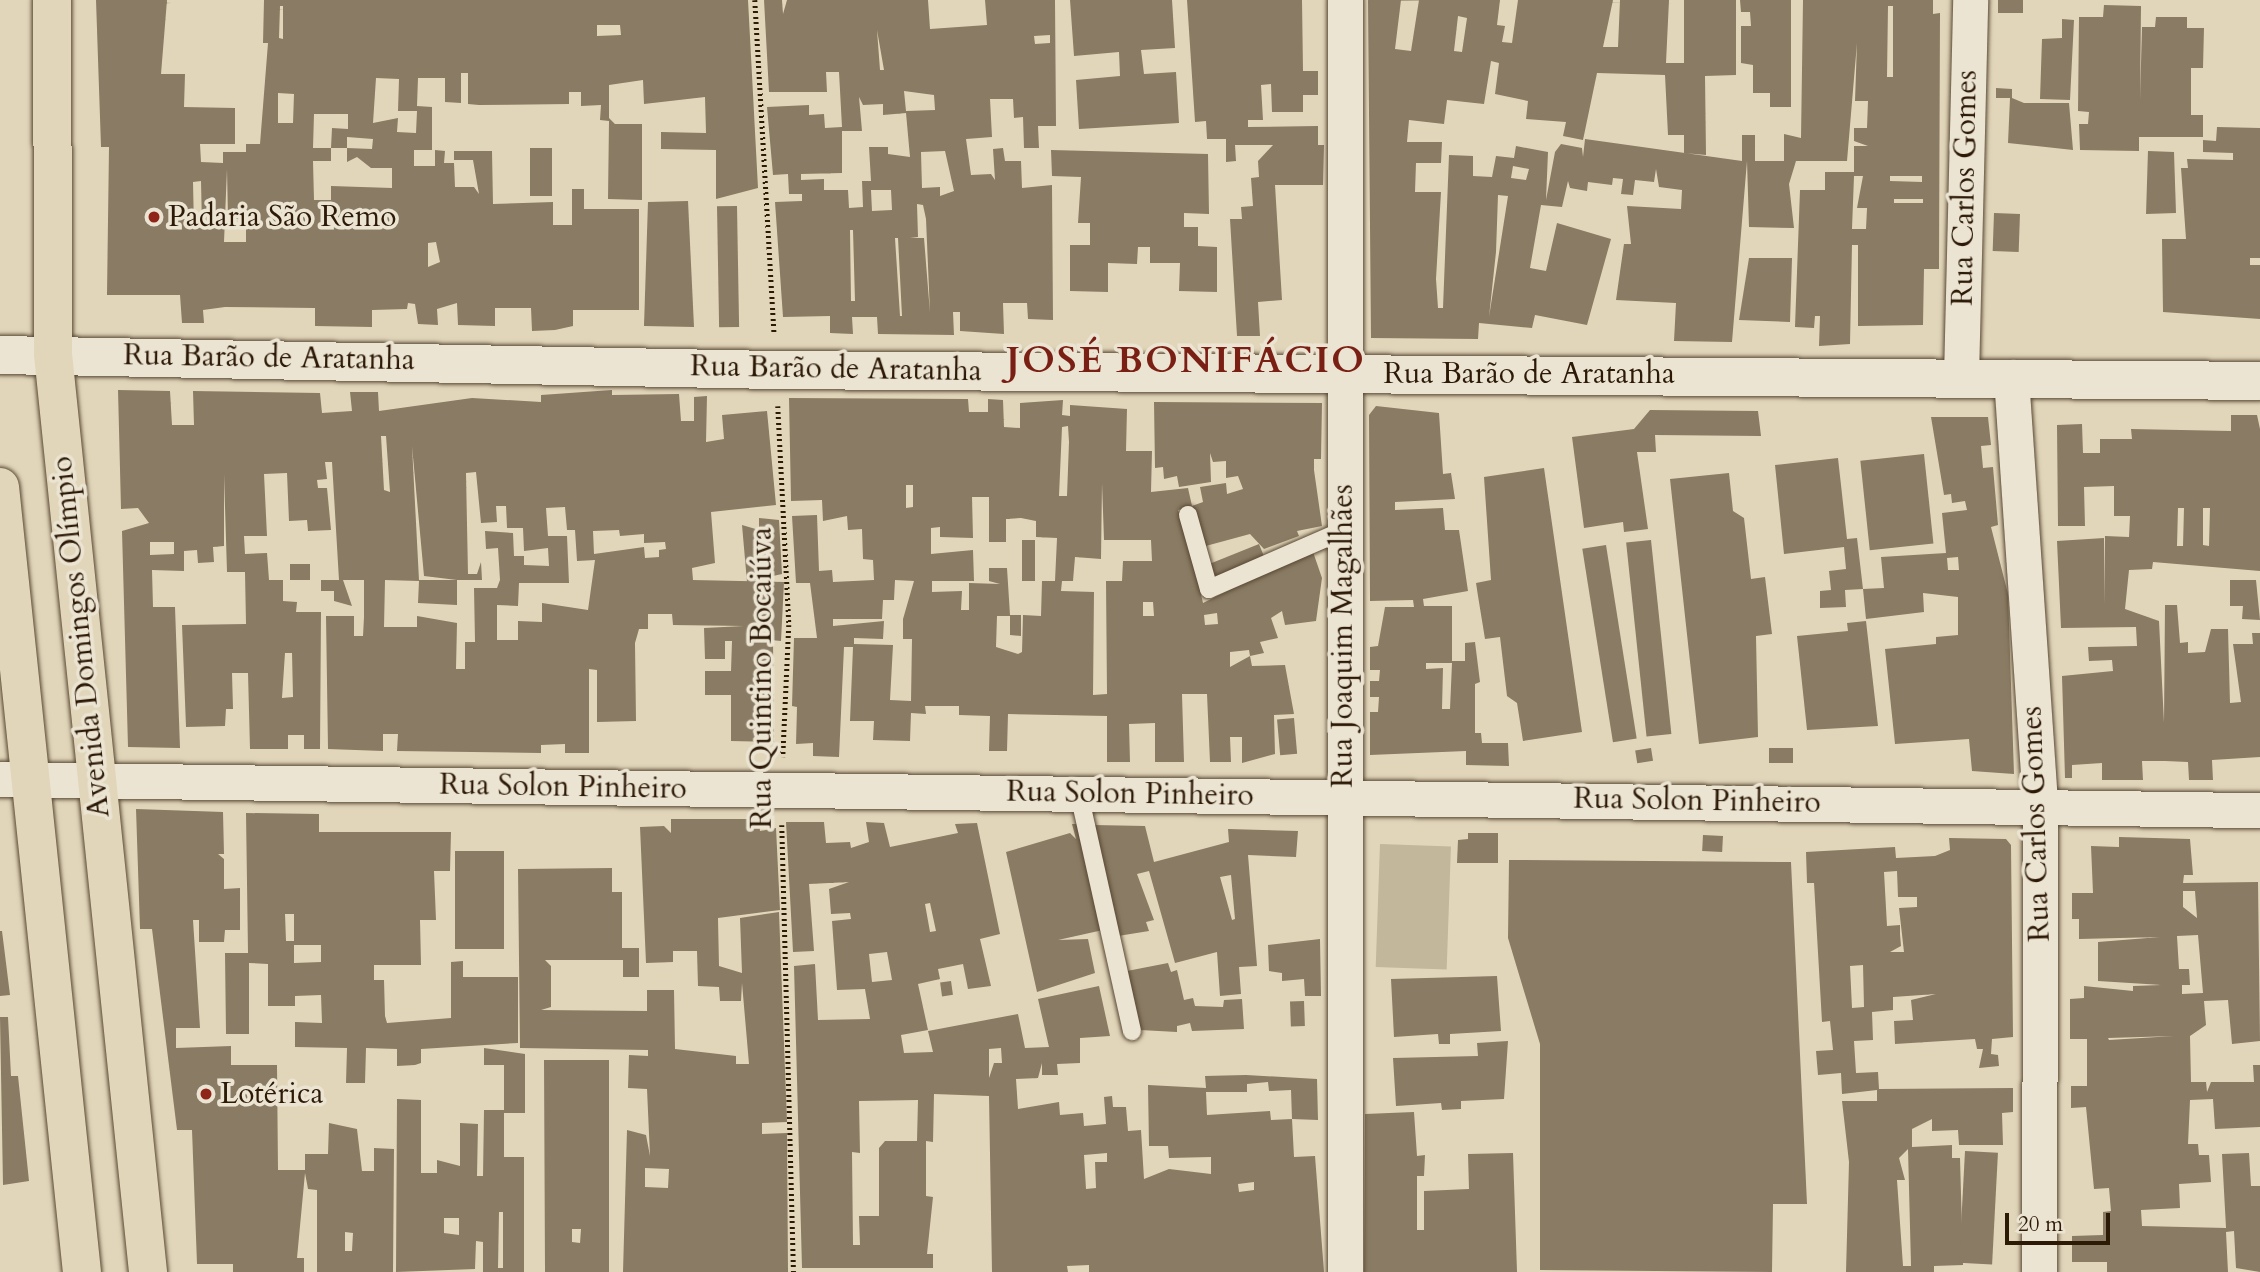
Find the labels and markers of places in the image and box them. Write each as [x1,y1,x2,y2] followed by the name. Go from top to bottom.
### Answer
[168,199,396,235] place label: Padaria São Remo
[146,209,162,225] marker: Padaria São Remo
[220,1076,323,1112] place label: Lotérica
[198,1086,214,1102] marker: Lotérica

